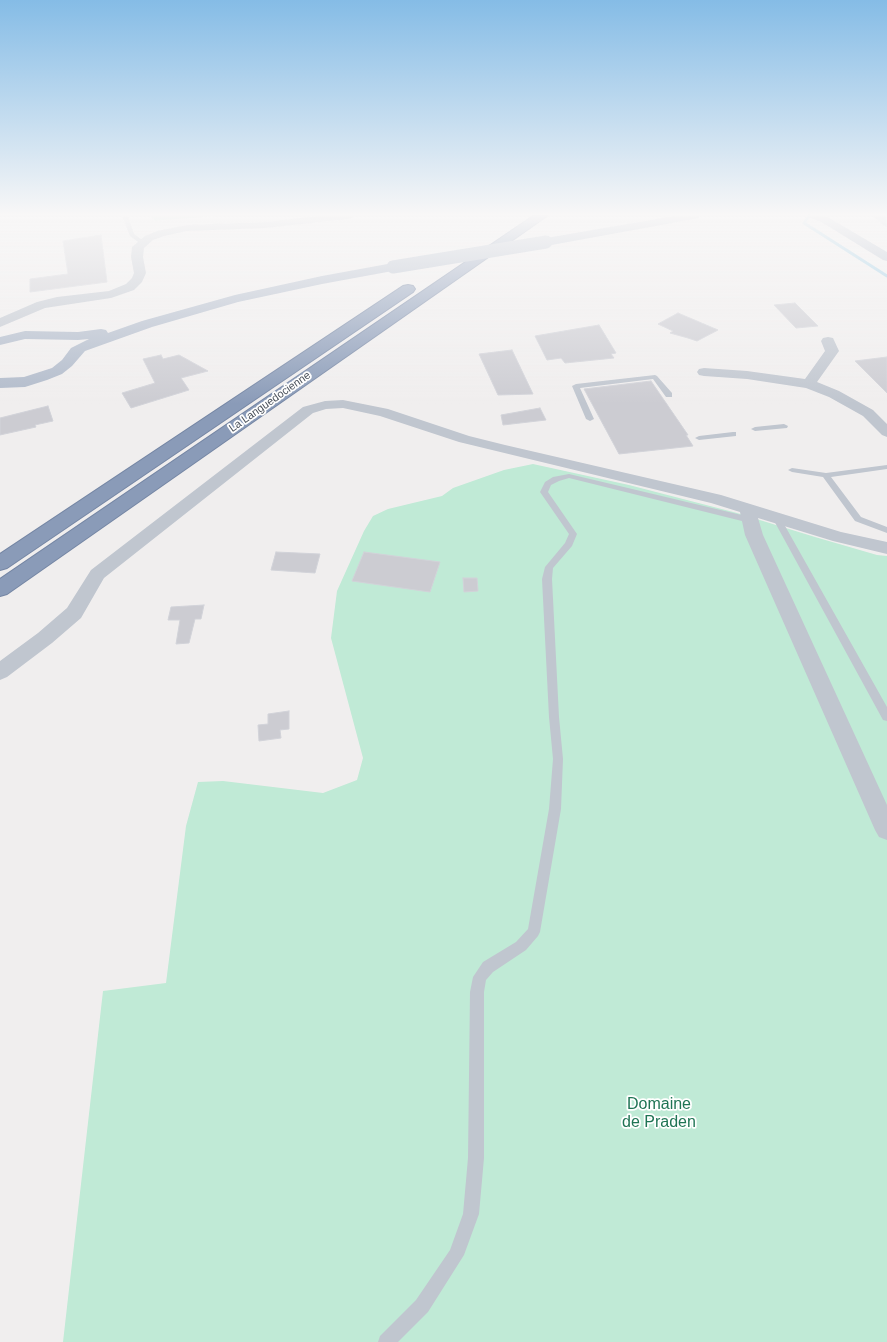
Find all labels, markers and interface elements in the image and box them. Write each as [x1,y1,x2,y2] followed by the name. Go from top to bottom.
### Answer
[227,369,313,435] street label: La Languedocienne
[622,1095,696,1133] park label: Domaine de Praden

